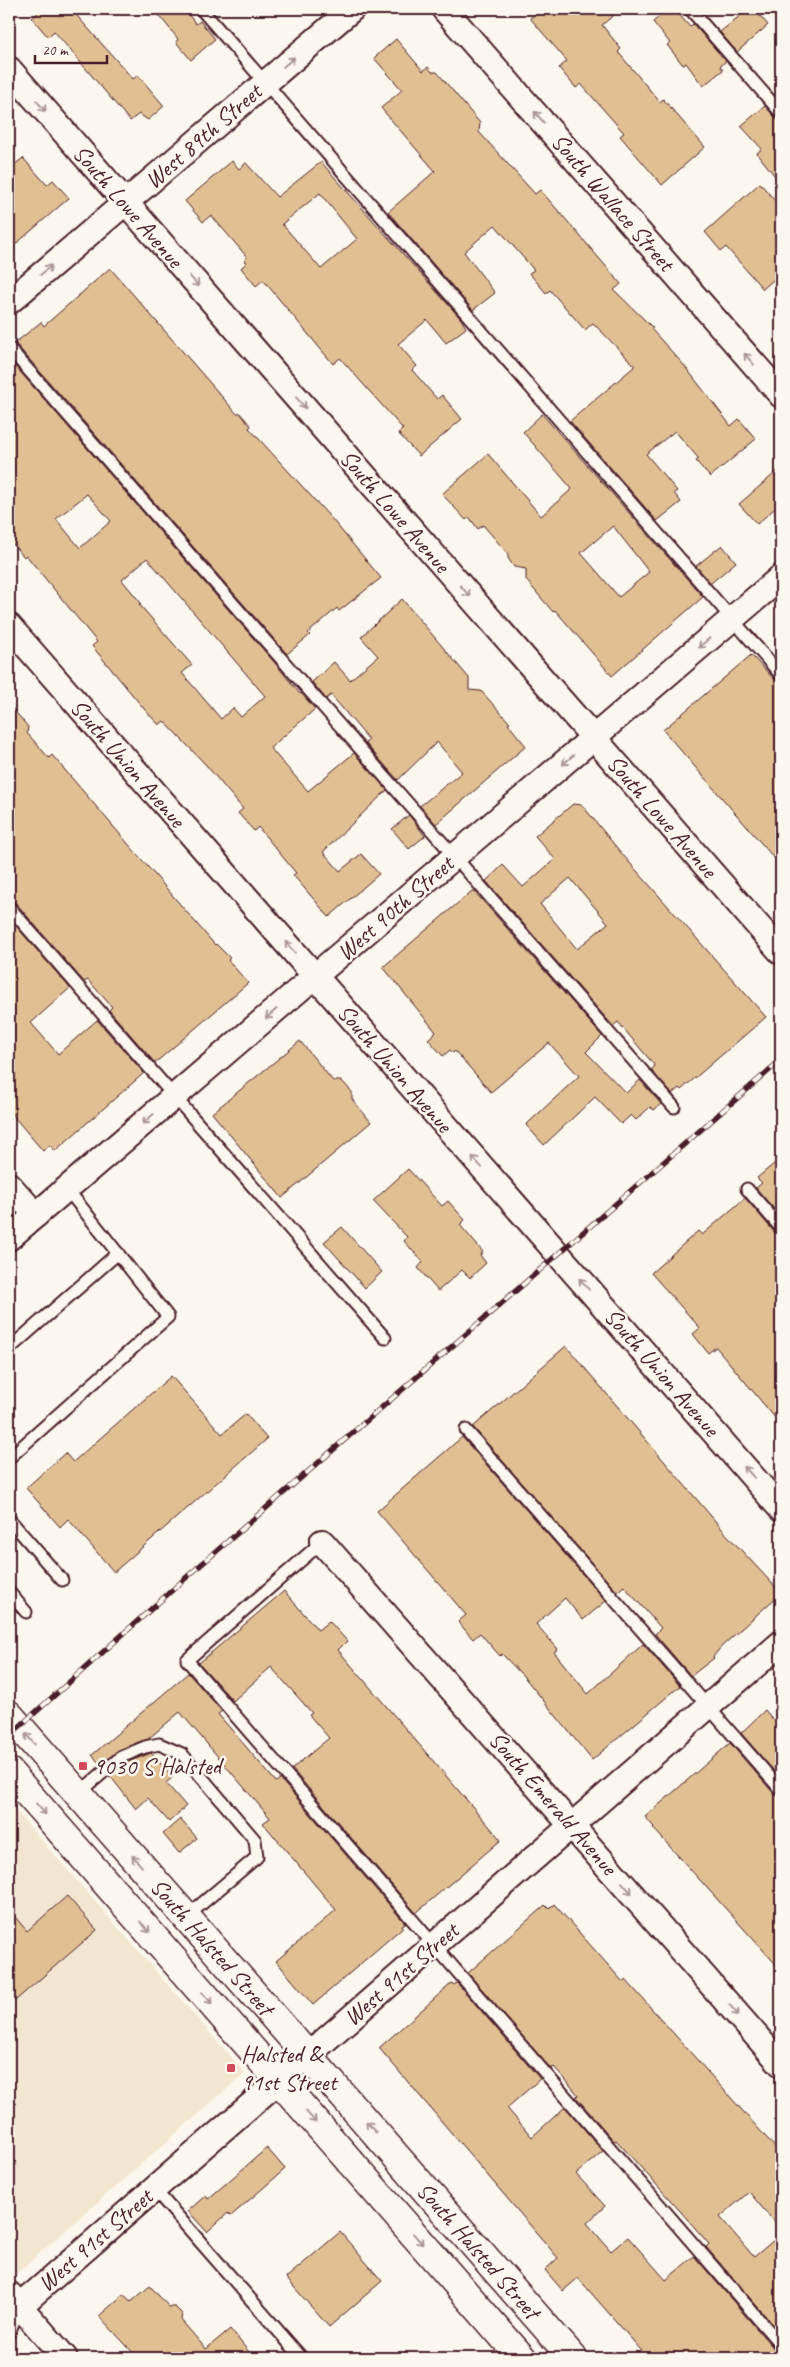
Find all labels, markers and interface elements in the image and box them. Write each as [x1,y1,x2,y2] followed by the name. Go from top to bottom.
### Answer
[35,32,108,64] scale bar
[42,41,69,60] text: 20 m
[282,57,295,68] one-way arrow
[138,76,269,195] street label: West 89th Street
[35,99,46,112] one-way arrow
[533,111,544,124] one-way arrow
[545,127,682,279] street label: South Wallace Street
[66,138,191,275] street label: South Lowe Avenue
[39,264,52,276] one-way arrow
[188,274,199,287] one-way arrow
[743,352,755,365] one-way arrow
[295,397,307,410] one-way arrow
[333,443,458,580] street label: South Lowe Avenue
[460,585,471,598] one-way arrow
[698,637,711,649] one-way arrow
[64,693,193,835] street label: South Union Avenue
[600,748,725,885] street label: South Lowe Avenue
[561,754,574,766] one-way arrow
[330,848,461,967] street label: West 90th Street
[284,941,295,954] one-way arrow
[331,998,460,1140] street label: South Union Avenue
[265,1008,278,1019] one-way arrow
[142,1114,155,1125] one-way arrow
[472,1155,483,1168] one-way arrow
[579,1278,590,1291] one-way arrow
[598,1302,727,1444] street label: South Union Avenue
[744,1466,755,1479] one-way arrow
[482,1725,625,1883] street label: South Emerald Avenue
[24,1732,36,1745] one-way arrow
[93,1751,224,1781] place label: 9030 S Halsted
[77,1760,89,1772] marker: 9030 S Halsted
[35,1802,47,1815] one-way arrow
[132,1855,143,1868] one-way arrow
[144,1872,282,2024] street label: South Halsted Street
[622,1881,633,1894] one-way arrow
[337,1915,466,2032] street label: West 91st Street
[139,1920,150,1933] one-way arrow
[201,1991,213,2004] one-way arrow
[729,2004,740,2017] one-way arrow
[241,2039,338,2097] place label: Halsted & 91st Street
[225,2062,237,2074] marker: Halsted & 91st Street
[305,2110,316,2123] one-way arrow
[366,2121,377,2134] one-way arrow
[410,2176,549,2327] street label: South Halsted Street
[31,2181,160,2298] street label: West 91st Street
[412,2233,424,2246] one-way arrow

